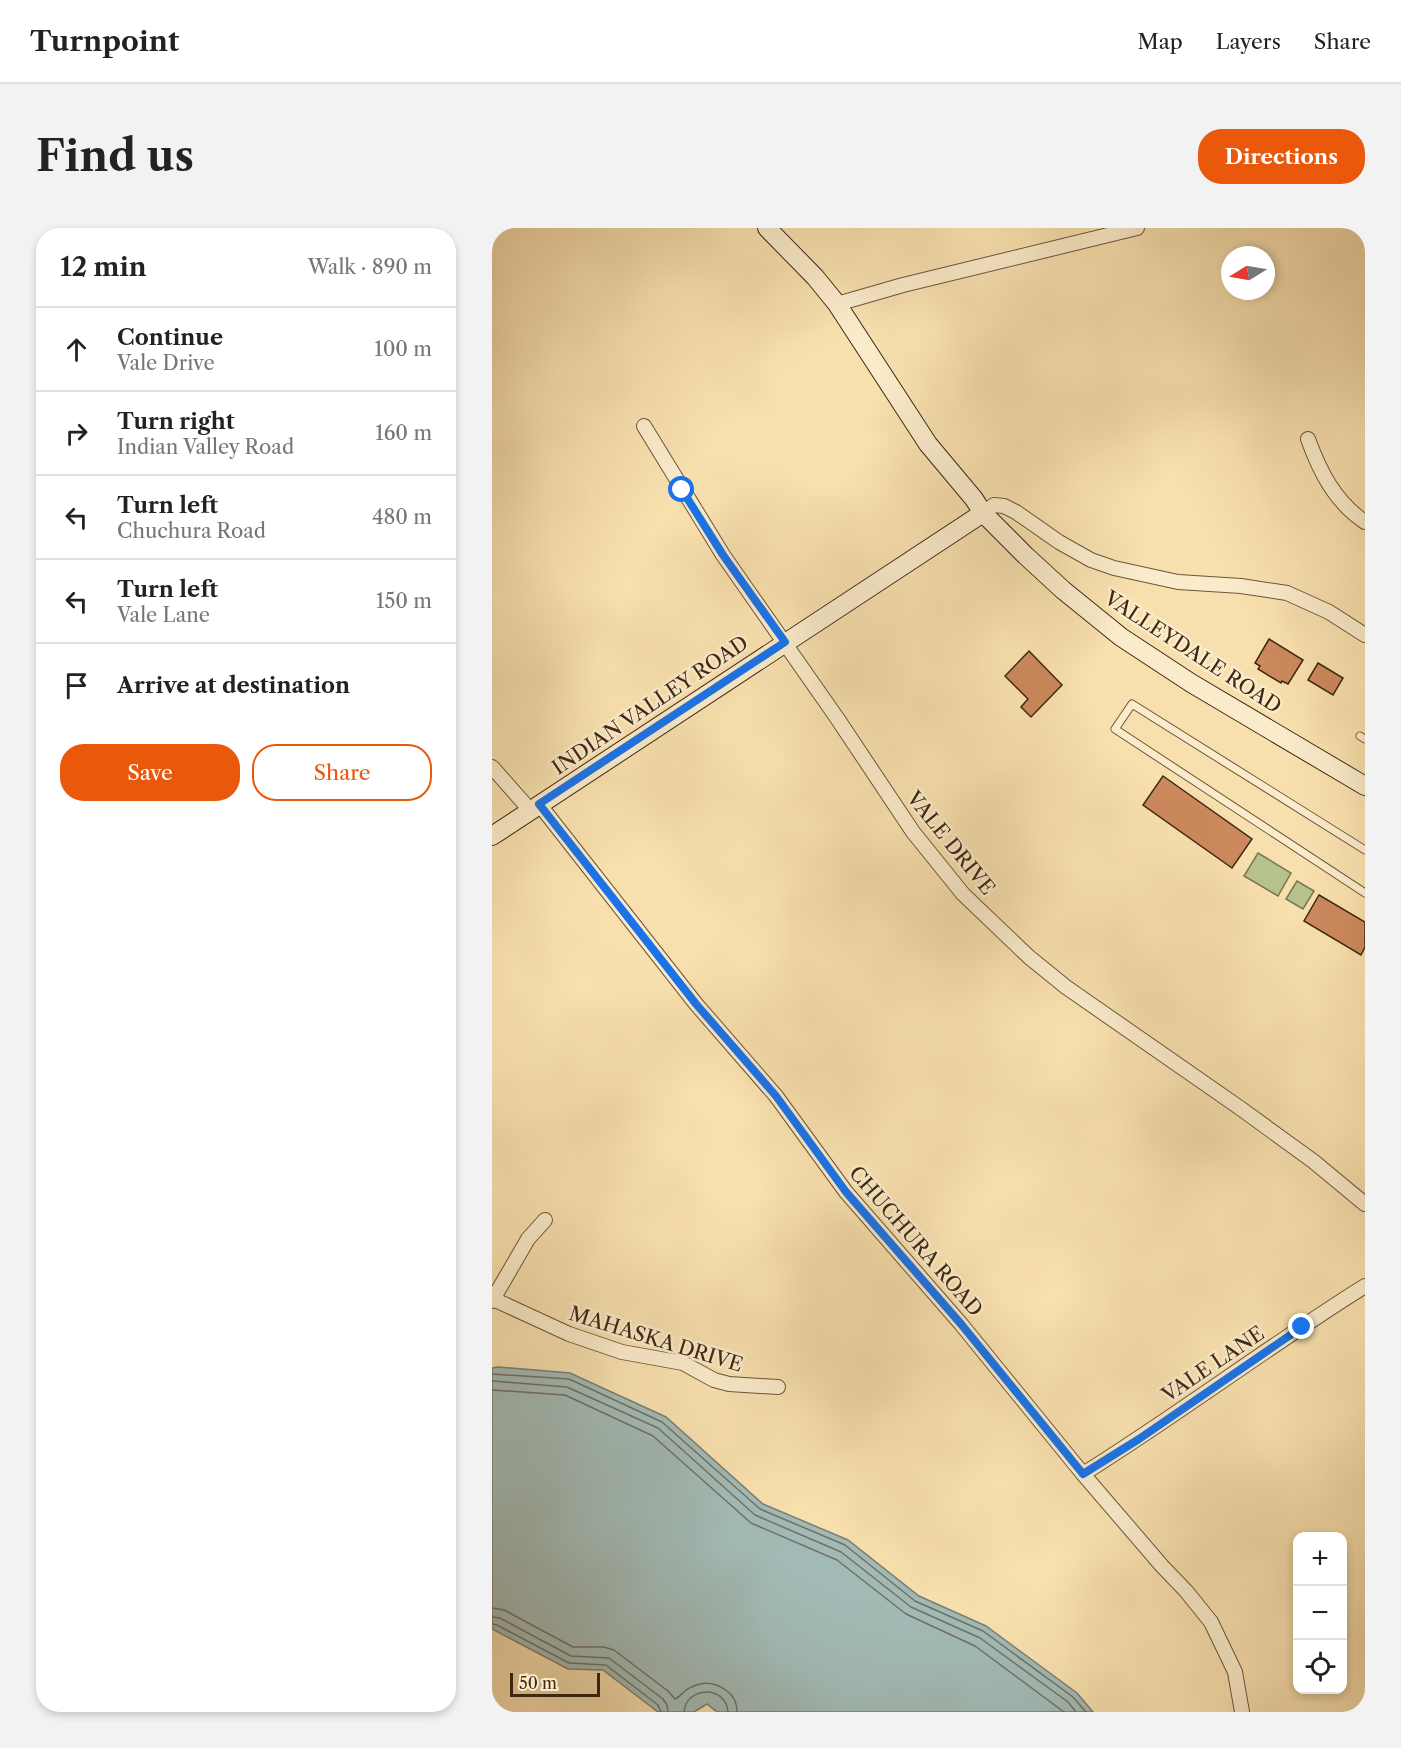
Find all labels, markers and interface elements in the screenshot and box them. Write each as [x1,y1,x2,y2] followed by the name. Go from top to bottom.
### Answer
[30,24,179,58] text: Turnpoint
[1138,29,1183,54] text: Map
[1216,29,1281,54] text: Layers
[1314,29,1371,54] text: Share
[1198,129,1365,184] button: Directions
[36,130,194,182] text: Find us
[1221,246,1275,300] north arrow
[60,251,147,283] text: 12 min
[308,255,432,279] text: Walk · 890 m
[117,324,223,351] text: Continue
[60,333,93,366] icon: ahead
[374,337,432,361] text: 100 m
[117,351,215,375] text: Vale Drive
[117,408,235,435] text: Turn right
[60,417,93,450] icon: right
[375,421,432,445] text: 160 m
[117,435,294,459] text: Indian Valley Road
[668,476,694,502] route start
[117,492,218,519] text: Turn left
[60,501,93,534] icon: left
[372,505,432,529] text: 480 m
[117,519,266,543] text: Chuchura Road
[117,576,218,603] text: Turn left
[60,585,93,618] icon: left
[1099,585,1286,718] street label: VALLEYDALE ROAD
[376,589,432,613] text: 150 m
[117,603,210,627] text: Vale Lane
[547,630,753,780] street label: INDIAN VALLEY ROAD
[60,669,93,702] icon: arrive
[117,672,350,699] text: Arrive at destination
[60,744,240,801] button: Save
[252,744,432,801] button: Share
[901,786,1000,900] street label: VALE DRIVE
[844,1161,988,1321] street label: CHUCHURA ROAD
[566,1301,746,1377] street label: MAHASKA DRIVE
[1288,1313,1314,1339] route end
[1156,1321,1269,1408] street label: VALE LANE
[1293,1532,1347,1694] map controls
[1293,1532,1347,1586] button: +
[1293,1586,1347,1640] button: −
[1293,1640,1347,1694] button: locate
[510,1670,600,1698] scale bar
[519,1673,557,1693] text: 50 m

